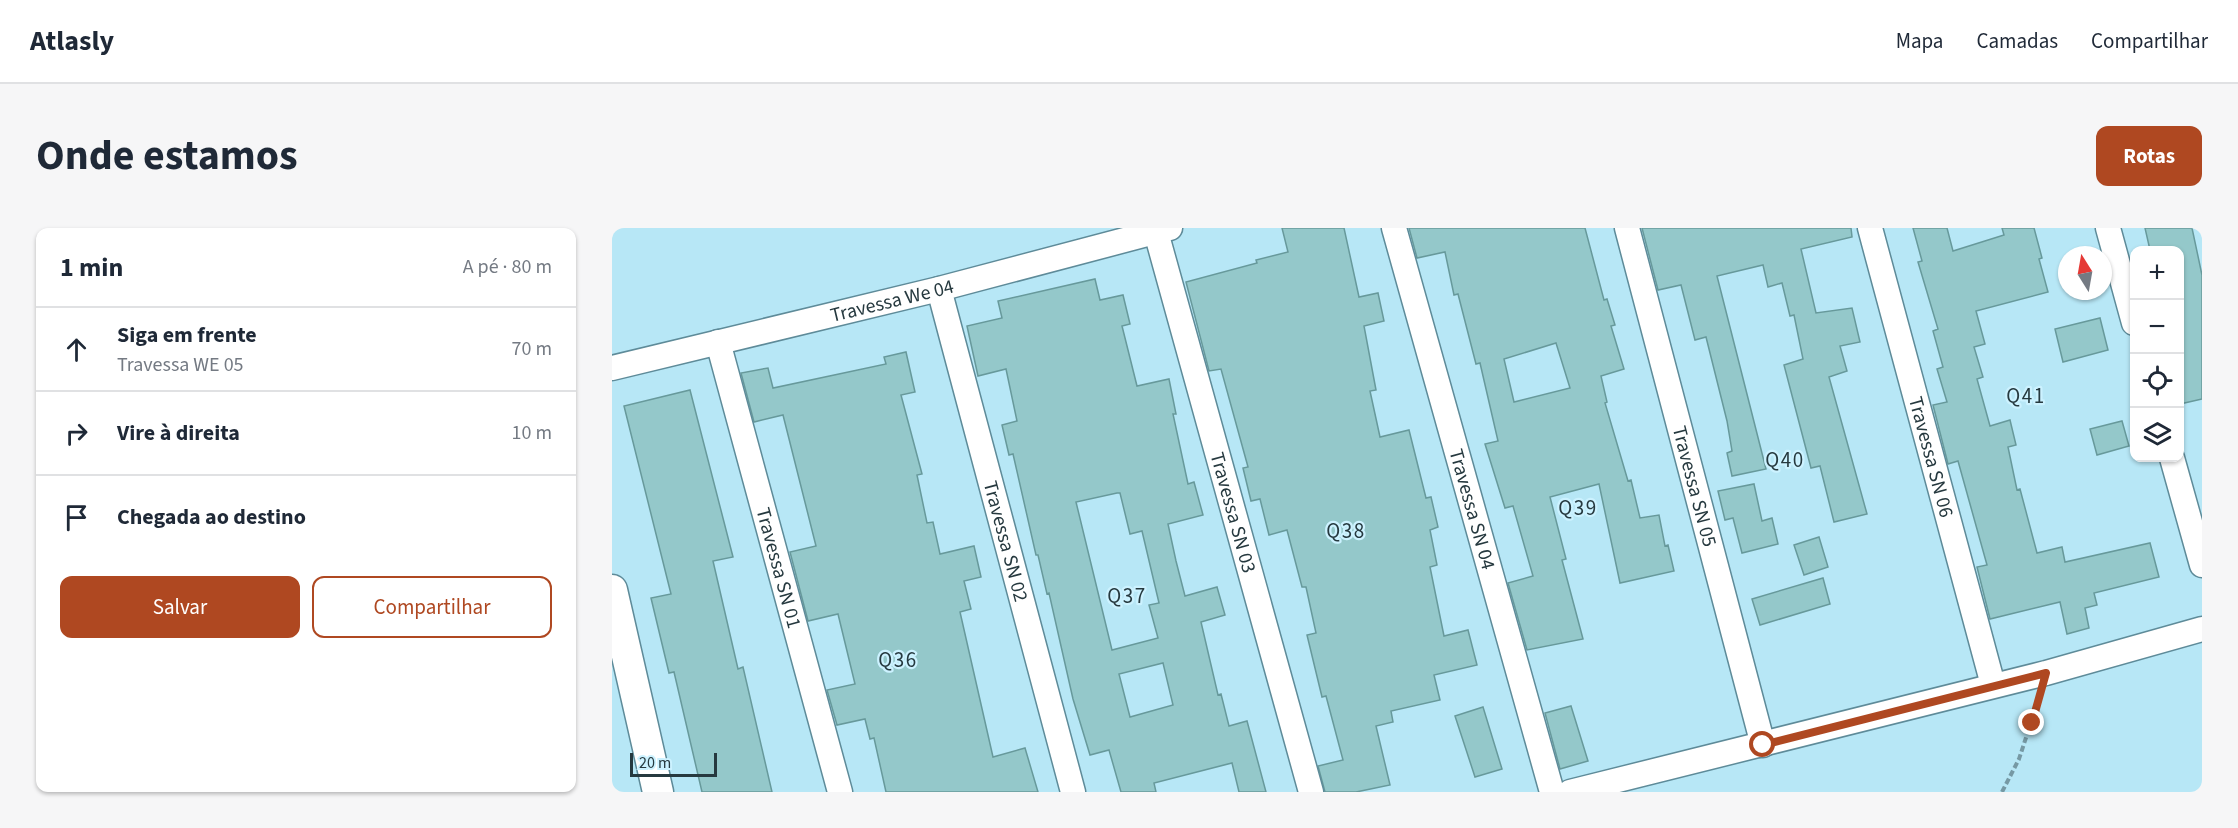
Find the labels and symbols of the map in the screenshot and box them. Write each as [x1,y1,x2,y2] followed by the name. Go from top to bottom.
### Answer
[2058,246,2112,300] north arrow
[828,273,957,330] street label: Travessa We 04
[2006,381,2046,411] district label: Q41
[1901,394,1960,521] street label: Travessa SN 06
[1665,423,1723,550] street label: Travessa SN 05
[1765,445,1805,475] district label: Q40
[1442,446,1502,573] street label: Travessa SN 04
[1203,449,1263,576] street label: Travessa SN 03
[976,478,1035,605] street label: Travessa SN 02
[1558,493,1598,523] district label: Q39
[749,505,808,632] street label: Travessa SN 01
[1326,516,1366,546] district label: Q38
[1107,581,1147,611] district label: Q37
[878,645,918,675] district label: Q36
[2018,709,2044,735] route end
[1749,731,1775,757] route start
[630,750,717,778] scale bar

